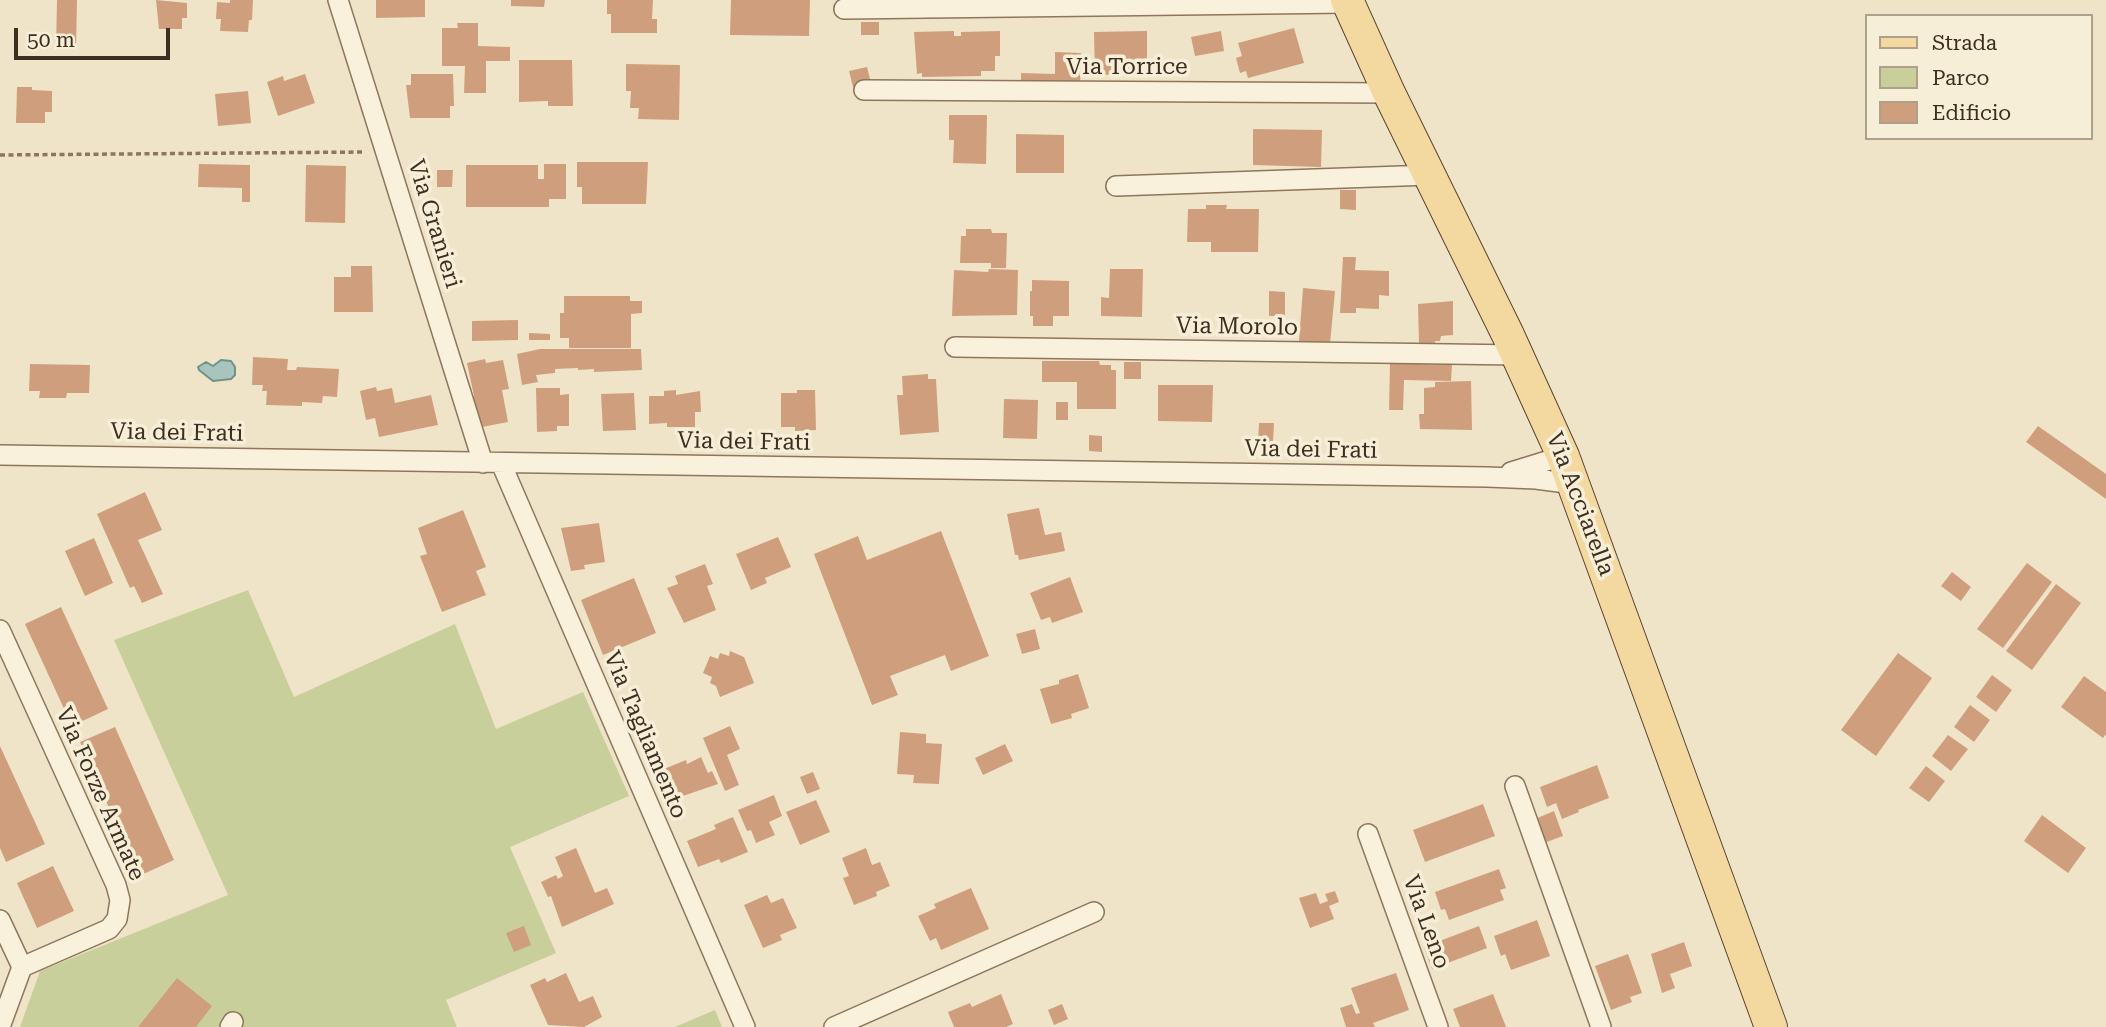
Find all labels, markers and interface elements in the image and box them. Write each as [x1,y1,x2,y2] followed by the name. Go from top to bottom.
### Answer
[18,14,173,58] scale bar
[1864,14,2092,140] legend
[27,28,75,52] text: 50 m
[1932,31,1997,55] text: Strada
[1066,53,1188,81] street label: Via Torrice
[1932,66,1989,90] text: Parco
[1932,101,2011,125] text: Edificio
[401,156,467,292] street label: Via Granieri
[1176,312,1298,342] street label: Via Morolo
[110,418,244,448] street label: Via dei Frati
[677,427,811,457] street label: Via dei Frati
[1540,428,1620,580] street label: Via Acciarella
[1244,435,1378,465] street label: Via dei Frati
[597,647,693,823] street label: Via Tagliamento
[49,703,151,885] street label: Via Forze Armate
[1396,871,1456,973] street label: Via Leno

